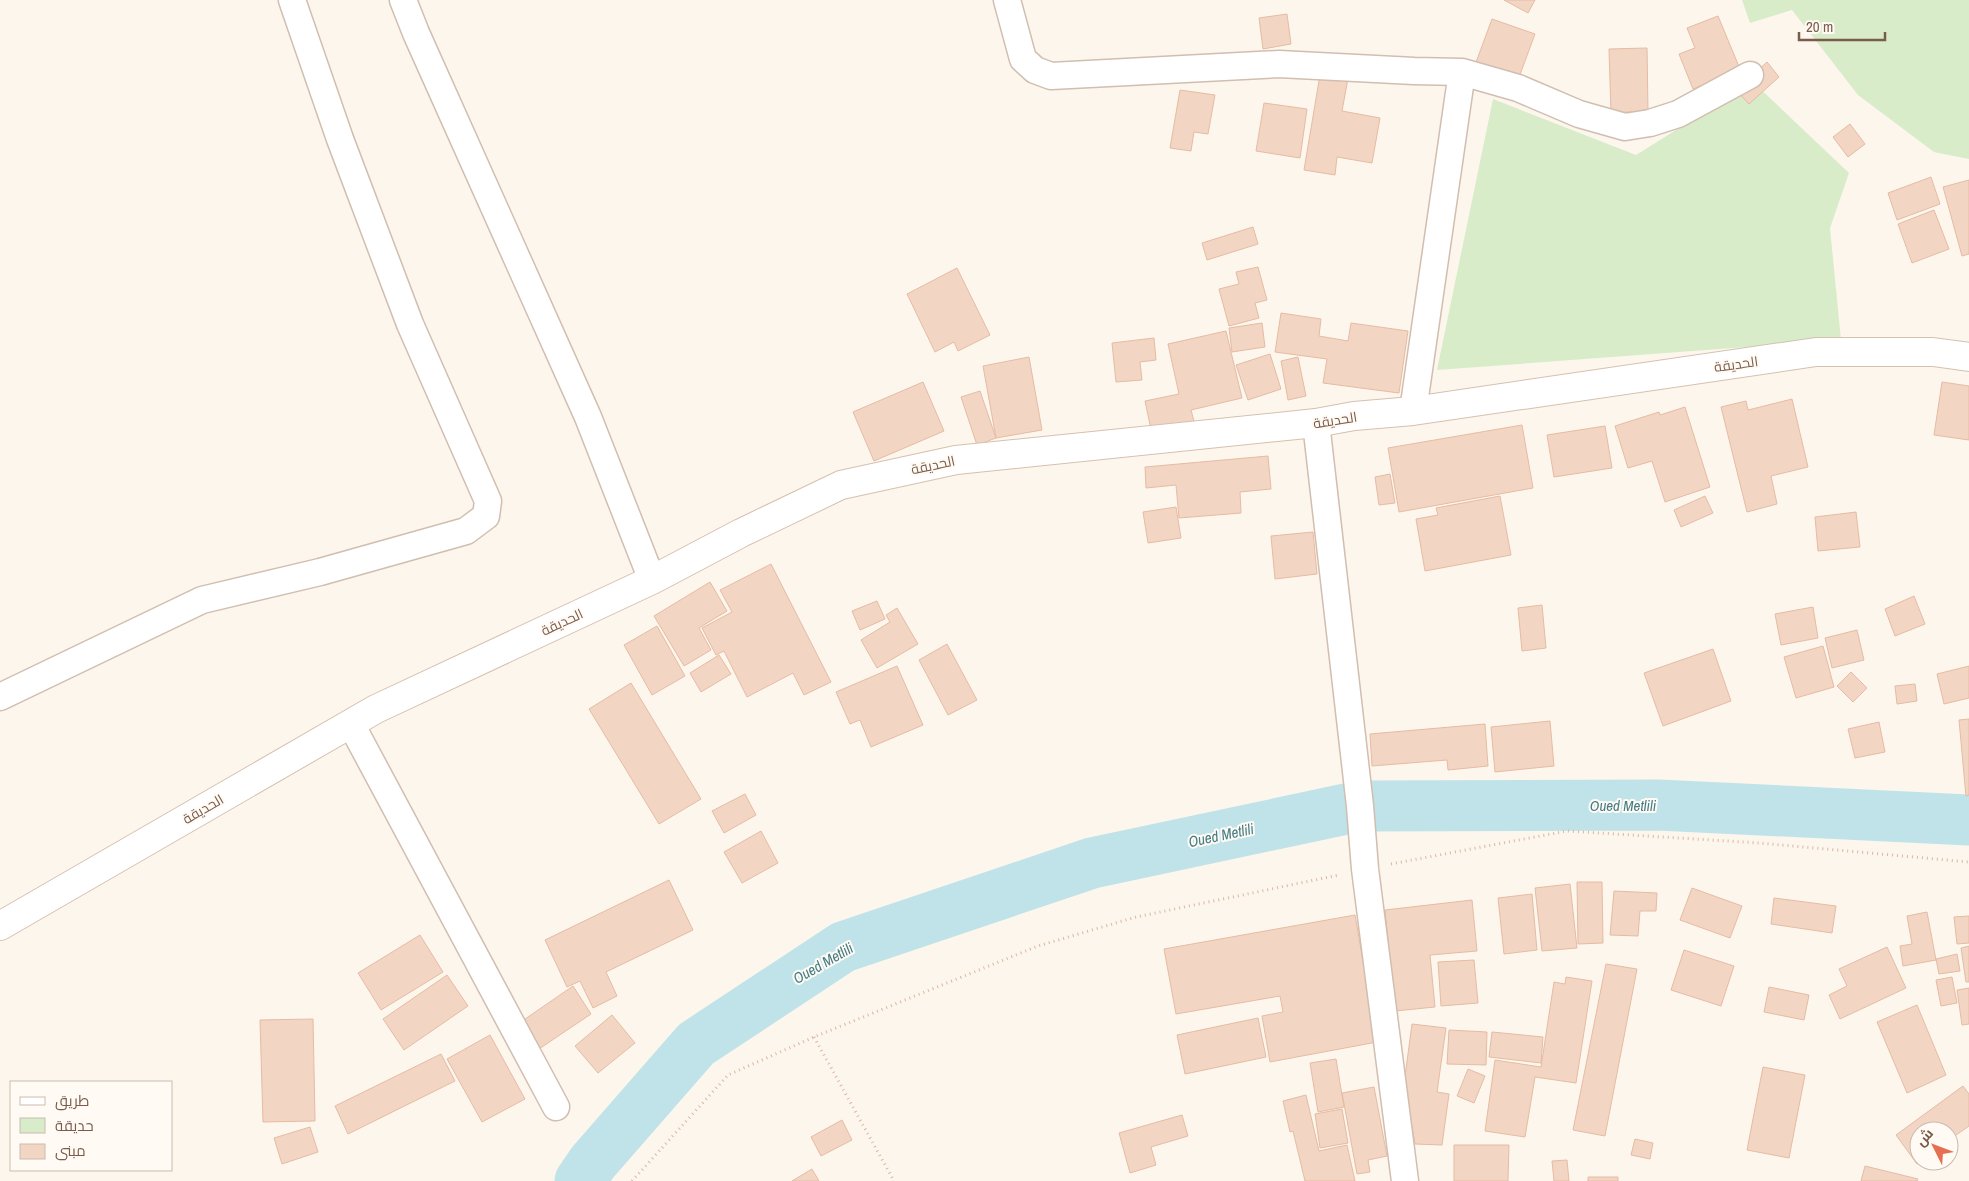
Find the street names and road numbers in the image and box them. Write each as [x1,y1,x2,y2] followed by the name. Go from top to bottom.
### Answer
[1713,352,1759,376] street label: الحديقة
[1312,408,1358,432] street label: الحديقة
[909,452,957,478] street label: الحديقة
[538,604,586,640] street label: الحديقة
[179,790,227,828] street label: الحديقة

